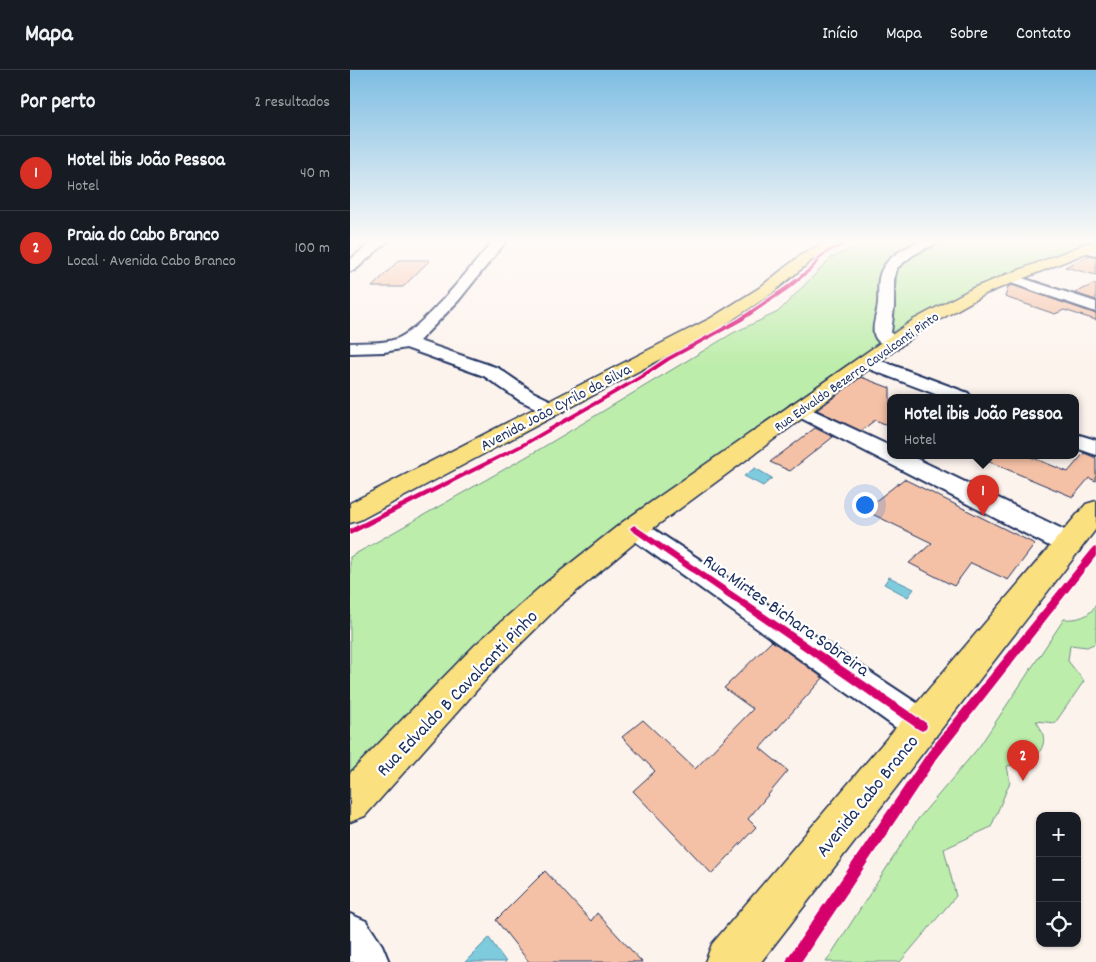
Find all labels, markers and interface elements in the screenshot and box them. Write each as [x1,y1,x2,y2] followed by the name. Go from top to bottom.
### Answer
[25,18,73,52] text: Mapa
[822,22,858,47] text: Início
[886,22,922,47] text: Mapa
[950,22,988,47] text: Sobre
[1016,22,1071,47] text: Contato
[20,88,95,118] text: Por perto
[254,91,330,114] text: 2 resultados
[67,148,225,175] text: Hotel ibis João Pessoa
[34,162,38,185] text: 1
[300,162,330,185] text: 40 m
[67,175,99,198] text: Hotel
[67,223,219,250] text: Praia do Cabo Branco
[33,237,40,260] text: 2
[294,237,330,260] text: 100 m
[67,250,236,273] text: Local · Avenida Cabo Branco
[771,308,944,437] street label: Rua Edvaldo Bezerra Cavalcanti Pinto
[477,358,636,458] street label: Avenida João Cyrilo da Silva
[887,394,1079,459] popup
[904,402,1062,429] text: Hotel ibis João Pessoa
[904,429,936,452] text: Hotel
[967,475,999,516] pin: 1
[852,492,878,518] your location
[696,549,875,685] street label: Rua Mirtes Bichara Sobreira
[372,605,546,784] street label: Rua Edvaldo B Cavalcanti Pinho
[811,730,926,864] street label: Avenida Cabo Branco
[1007,740,1039,781] pin: 2
[1036,812,1081,947] map controls
[1036,812,1081,857] button: +
[1036,857,1081,902] button: −
[1036,902,1081,947] button: locate

